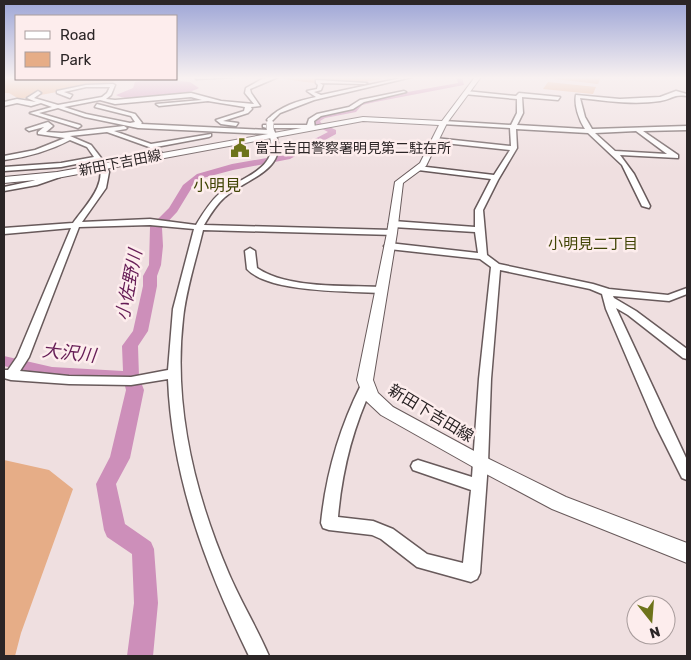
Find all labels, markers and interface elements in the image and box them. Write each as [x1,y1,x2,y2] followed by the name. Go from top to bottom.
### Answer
[15,15,178,80] legend
[60,26,96,44] text: Road
[60,51,91,69] text: Park
[229,137,251,159] public building icon: 富士吉田警察署明見第二駐在所
[255,140,451,157] place label: 富士吉田警察署明見第二駐在所
[77,147,163,179] street label: 新田下吉田線
[193,176,241,195] district label: 小明見
[548,235,638,253] district label: 小明見二丁目
[111,246,147,322] water label: 小佐野川
[41,339,99,367] water label: 大沢川
[385,380,477,446] street label: 新田下吉田線
[626,595,676,645] north arrow
[647,622,662,642] text: N

